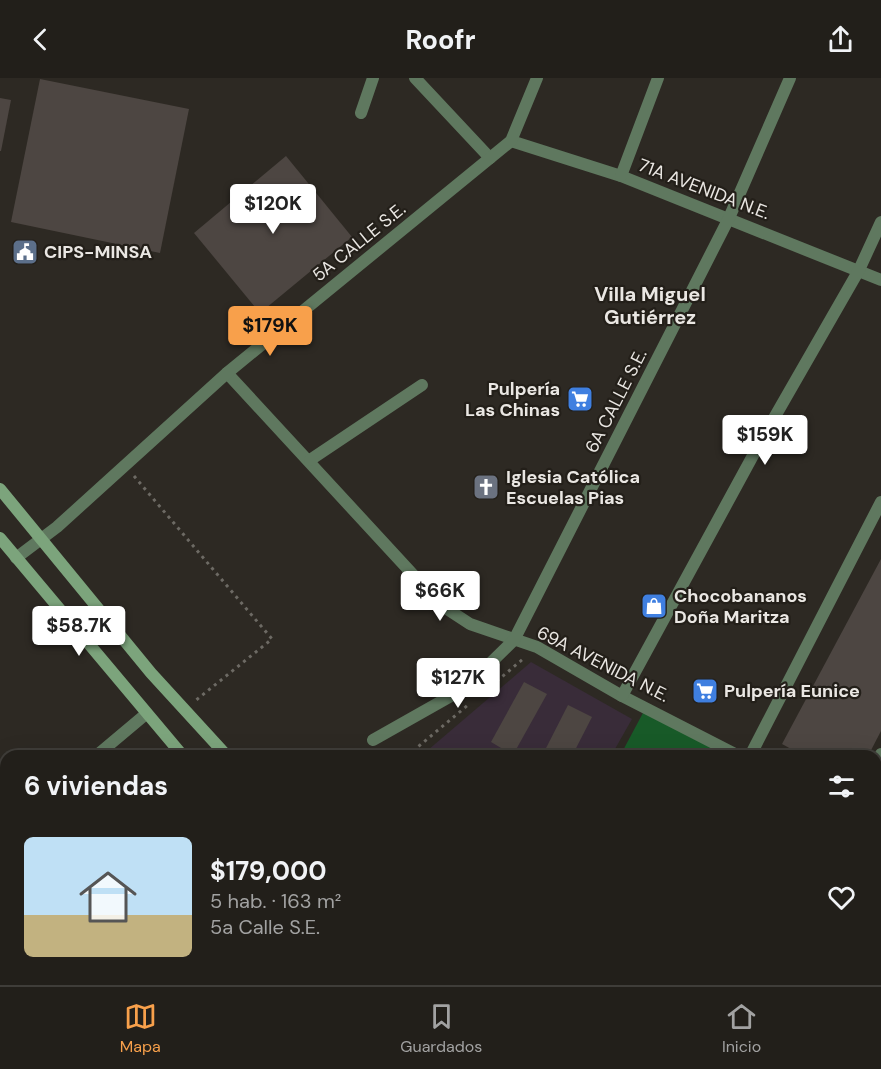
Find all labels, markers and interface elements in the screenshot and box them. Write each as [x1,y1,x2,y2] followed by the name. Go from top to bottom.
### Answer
[405,22,476,57] text: Roofr
[24,23,57,56] icon: back
[824,23,857,56] icon: share
[635,153,773,225] street label: 71A AVENIDA N.E.
[231,184,315,235] pin: $120K
[244,190,302,216] text: $120K
[307,197,411,287] street label: 5A CALLE S.E.
[10,237,40,267] public building icon: CIPS-MINSA
[44,240,152,264] place label: CIPS-MINSA
[594,281,706,330] district label: Villa Miguel Gutiérrez
[228,306,312,357] pin: $179K
[242,312,298,338] text: $179K
[580,345,652,457] street label: 6A CALLE S.E.
[465,377,560,422] place label: Pulpería Las Chinas
[565,384,595,414] supermarket icon: Pulpería Las Chinas
[723,415,807,466] pin: $159K
[736,421,794,447] text: $159K
[506,465,640,510] place label: Iglesia Católica Escuelas Pias
[471,472,501,502] church icon: Iglesia Católica Escuelas Pias
[404,571,476,622] pin: $66K
[415,577,465,603] text: $66K
[674,584,807,629] place label: Chocobananos Doña Maritza
[639,591,669,621] shop icon: Chocobananos Doña Maritza
[30,606,128,657] pin: $58.7K
[46,612,112,638] text: $58.7K
[533,620,673,708] street label: 69A AVENIDA N.E.
[416,658,500,709] pin: $127K
[431,664,485,690] text: $127K
[690,676,720,706] supermarket icon: Pulpería Eunice
[724,679,860,703] place label: Pulpería Eunice
[24,769,168,803] text: 6 viviendas
[825,770,858,803] icon: filters
[210,854,327,888] text: $179,000
[72,861,144,933] icon: home
[825,881,858,914] icon: heart
[210,888,341,914] text: 5 hab. · 163 m²
[210,914,320,940] text: 5a Calle S.E.
[120,1000,161,1057] tab: Mapa
[400,1000,482,1057] tab: Guardados
[722,1000,761,1057] tab: Inicio

